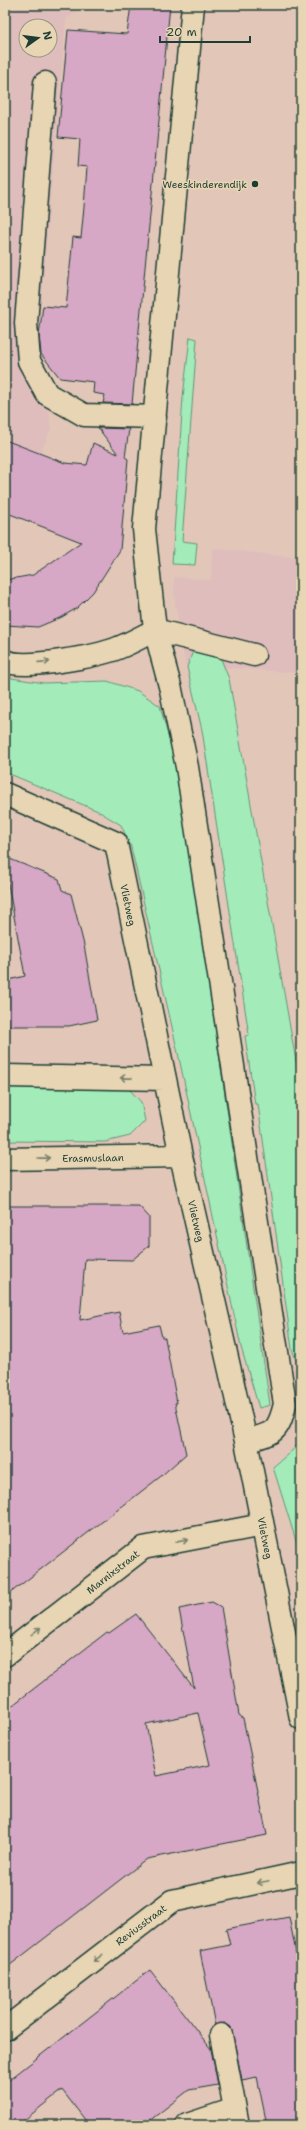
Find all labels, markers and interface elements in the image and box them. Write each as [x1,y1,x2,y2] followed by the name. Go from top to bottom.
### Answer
[18,18,58,58] north arrow
[160,18,250,44] scale bar
[166,24,197,40] text: 20 m
[39,30,56,42] text: N
[163,178,247,191] place label: Weeskinderendijk
[250,179,260,189] marker: Weeskinderendijk
[37,659,50,666] one-way arrow
[117,883,139,927] street label: Vlietweg
[120,1074,133,1082] one-way arrow
[62,1151,124,1165] street label: Erasmuslaan
[37,1155,50,1162] one-way arrow
[185,1199,207,1243] street label: Vlietweg
[255,1516,275,1560] street label: Vlietweg
[175,1536,188,1544] one-way arrow
[84,1547,142,1597] street label: Marnixstraat
[30,1627,41,1636] one-way arrow
[257,1878,270,1886] one-way arrow
[113,1902,169,1948] street label: Reviusstraat
[93,1954,104,1962] one-way arrow

